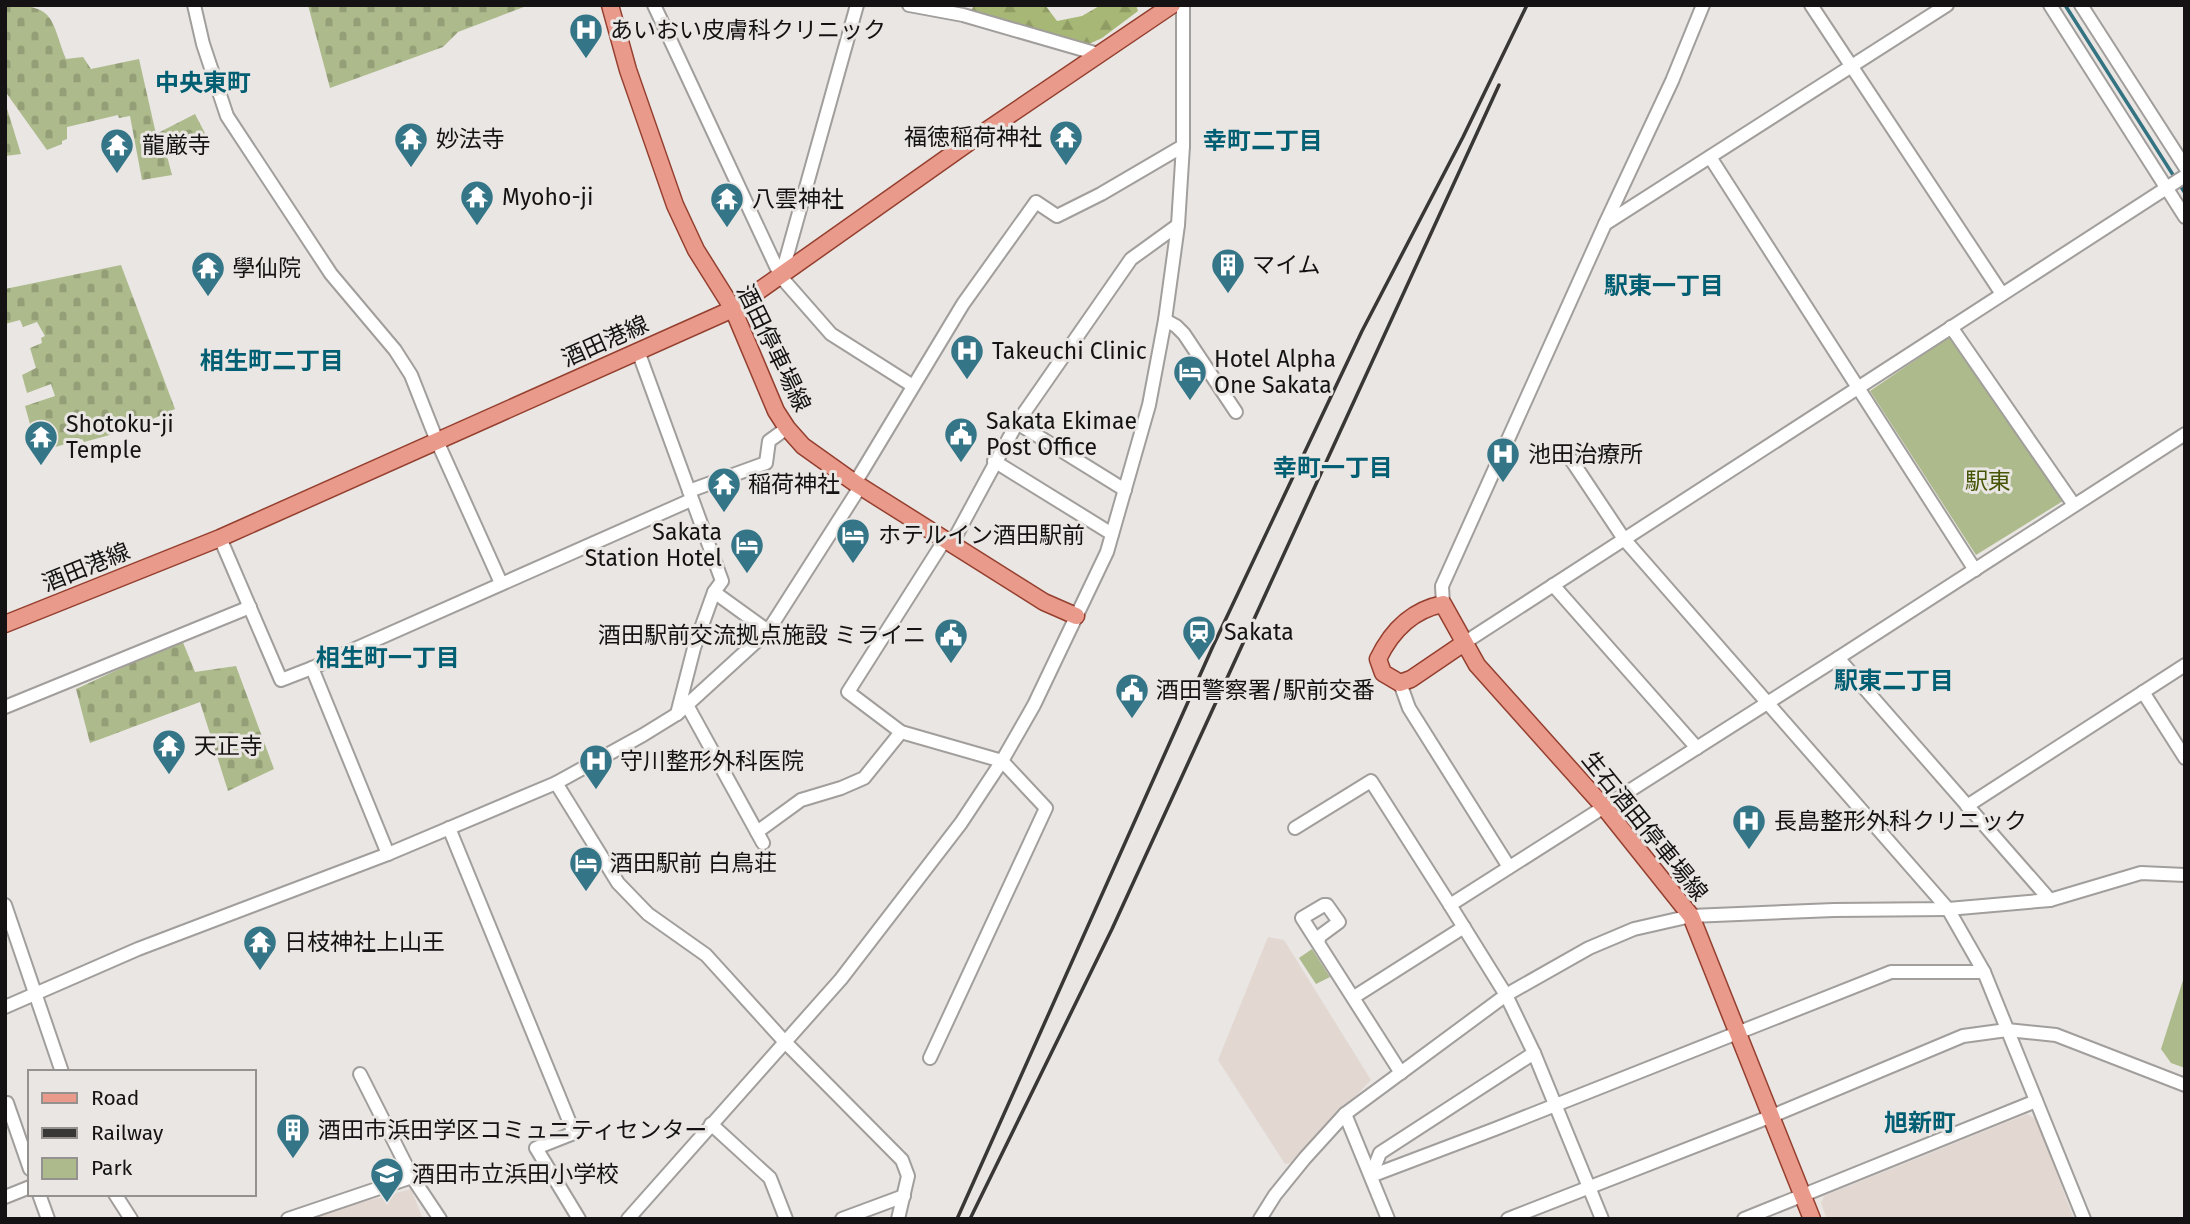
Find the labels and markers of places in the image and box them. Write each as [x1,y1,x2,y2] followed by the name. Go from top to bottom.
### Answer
[567,11,605,60] hospital icon: あいおい皮膚科クリニック
[610,16,886,44] place label: あいおい皮膚科クリニック
[1047,118,1085,167] temple icon: 福徳稲荷神社
[392,120,430,169] temple icon: 妙法寺
[904,123,1042,151] place label: 福徳稲荷神社
[436,125,505,153] place label: 妙法寺
[98,126,136,175] temple icon: 龍厳寺
[142,131,211,159] place label: 龍厳寺
[458,178,496,227] temple icon: Myoho-ji
[708,180,746,229] temple icon: 八雲神社
[502,183,593,211] place label: Myoho-ji
[752,185,844,213] place label: 八雲神社
[1209,246,1247,295] building icon: マイム
[189,249,227,298] temple icon: 學仙院
[1252,251,1321,279] place label: マイム
[232,254,301,282] place label: 學仙院
[948,332,986,381] hospital icon: Takeuchi Clinic
[992,337,1147,365] place label: Takeuchi Clinic
[1214,345,1336,399] place label: Hotel Alpha One Sakata
[1171,353,1209,402] hotel icon: Hotel Alpha One Sakata
[986,407,1137,461] place label: Sakata Ekimae Post Office
[66,410,174,464] place label: Shotoku-ji Temple
[942,415,980,464] public building icon: Sakata Ekimae Post Office
[22,418,60,467] temple icon: Shotoku-ji Temple
[1484,435,1522,484] hospital icon: 池田治療所
[1528,440,1643,468] place label: 池田治療所
[705,465,743,514] temple icon: 稲荷神社
[748,470,840,498] place label: 稲荷神社
[834,516,872,565] hotel icon: ホテルイン酒田駅前
[585,518,722,572] place label: Sakata Station Hotel
[878,521,1085,549] place label: ホテルイン酒田駅前
[728,526,766,575] hotel icon: Sakata Station Hotel
[1180,613,1218,662] station icon: Sakata
[932,616,970,665] public building icon: 酒田駅前交流拠点施設 ミライニ
[1224,618,1294,646] place label: Sakata
[598,621,926,649] place label: 酒田駅前交流拠点施設 ミライニ
[1113,671,1151,720] public building icon: 酒田警察署/駅前交番
[1156,676,1375,704] place label: 酒田警察署/駅前交番
[150,727,188,776] temple icon: 天正寺
[194,732,263,760] place label: 天正寺
[577,742,615,791] hospital icon: 守川整形外科医院
[620,747,804,775] place label: 守川整形外科医院
[1730,802,1768,851] hospital icon: 長島整形外科クリニック
[1774,807,2027,835] place label: 長島整形外科クリニック
[567,844,605,893] hotel icon: 酒田駅前 白鳥荘
[610,849,777,877] place label: 酒田駅前 白鳥荘
[241,923,279,972] temple icon: 日枝神社上山王
[284,928,445,956] place label: 日枝神社上山王
[274,1111,312,1160] building icon: 酒田市浜田学区コミュニティセンター
[318,1116,708,1144] place label: 酒田市浜田学区コミュニティセンター
[368,1155,406,1204] school or university icon: 酒田市立浜田小学校
[412,1160,619,1188] place label: 酒田市立浜田小学校

